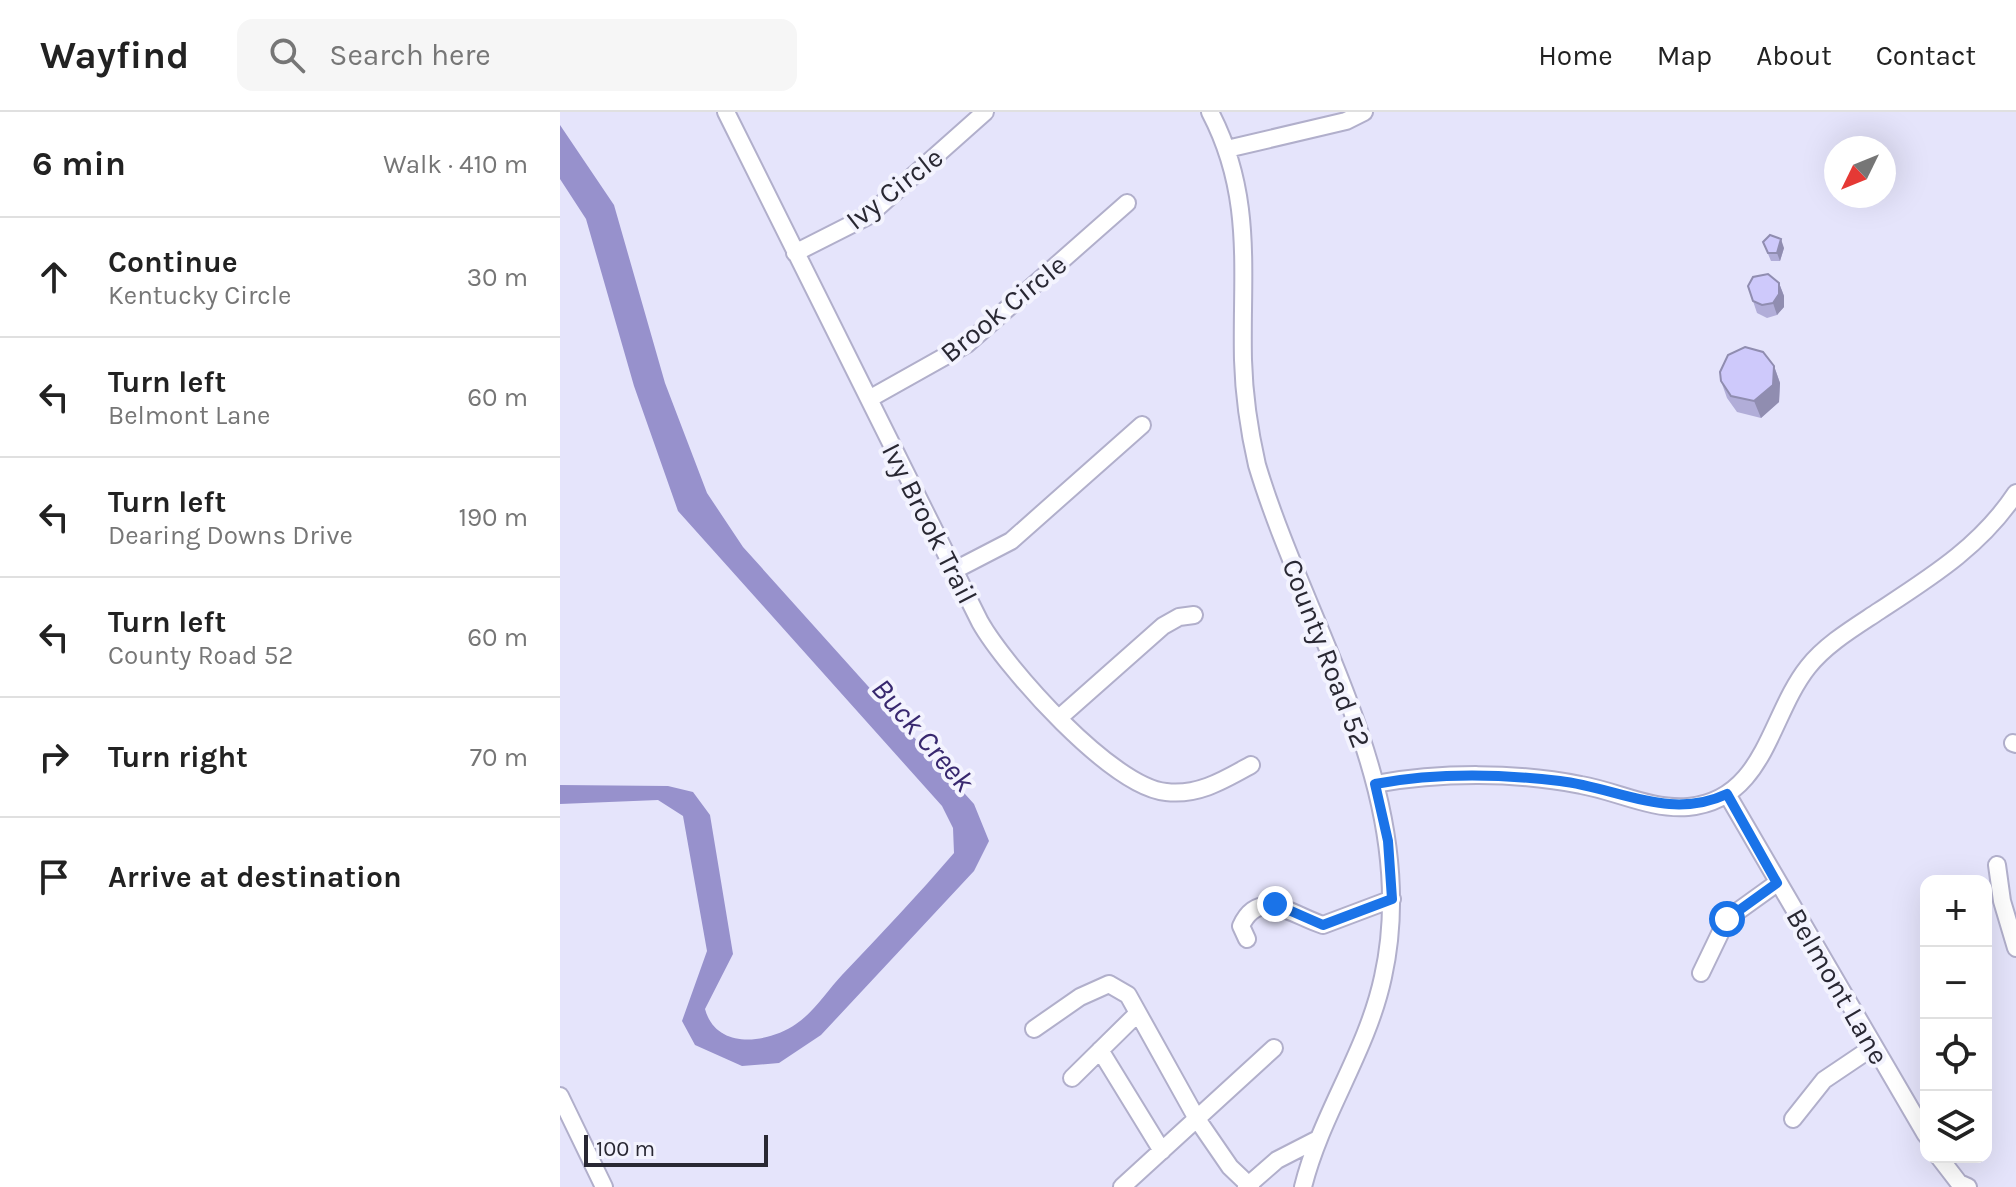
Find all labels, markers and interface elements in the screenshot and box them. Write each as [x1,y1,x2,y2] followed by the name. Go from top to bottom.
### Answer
[237,19,797,91] search box
[40,33,189,78] text: Wayfind
[265,33,309,77] icon: search
[329,37,491,73] text: Search here
[1538,39,1613,72] text: Home
[1657,39,1712,72] text: Map
[1756,39,1832,72] text: About
[1876,39,1976,72] text: Contact
[1824,136,1896,208] north arrow
[839,140,949,236] street label: Ivy Circle
[32,144,126,184] text: 6 min
[383,149,528,180] text: Walk · 410 m
[108,244,238,280] text: Continue
[934,247,1073,369] street label: Brook Circle
[32,255,76,299] icon: ahead
[467,262,528,293] text: 30 m
[108,280,291,311] text: Kentucky Circle
[108,364,226,400] text: Turn left
[32,375,76,419] icon: left
[467,382,528,413] text: 60 m
[108,400,270,431] text: Belmont Lane
[875,437,984,609] street label: Ivy Brook Trail
[108,484,226,520] text: Turn left
[32,495,76,539] icon: left
[458,502,528,533] text: 190 m
[108,520,353,551] text: Dearing Downs Drive
[1275,554,1378,752] street label: County Road 52
[108,604,226,640] text: Turn left
[32,615,76,659] icon: left
[467,622,528,653] text: 60 m
[108,640,293,671] text: County Road 52
[864,671,983,800] water label: Buck Creek
[32,735,76,779] icon: right
[108,739,248,775] text: Turn right
[470,742,528,773] text: 70 m
[32,855,76,899] icon: arrive
[108,859,402,895] text: Arrive at destination
[1920,875,1992,1163] map controls
[1920,875,1992,947] button: +
[1257,886,1293,922] route end
[1709,901,1745,937] route start
[1780,902,1896,1070] street label: Belmont Lane
[1920,947,1992,1019] button: −
[1920,1019,1992,1091] button: locate
[1920,1091,1992,1163] button: layers
[584,1131,768,1167] scale bar
[596,1136,655,1162] text: 100 m

